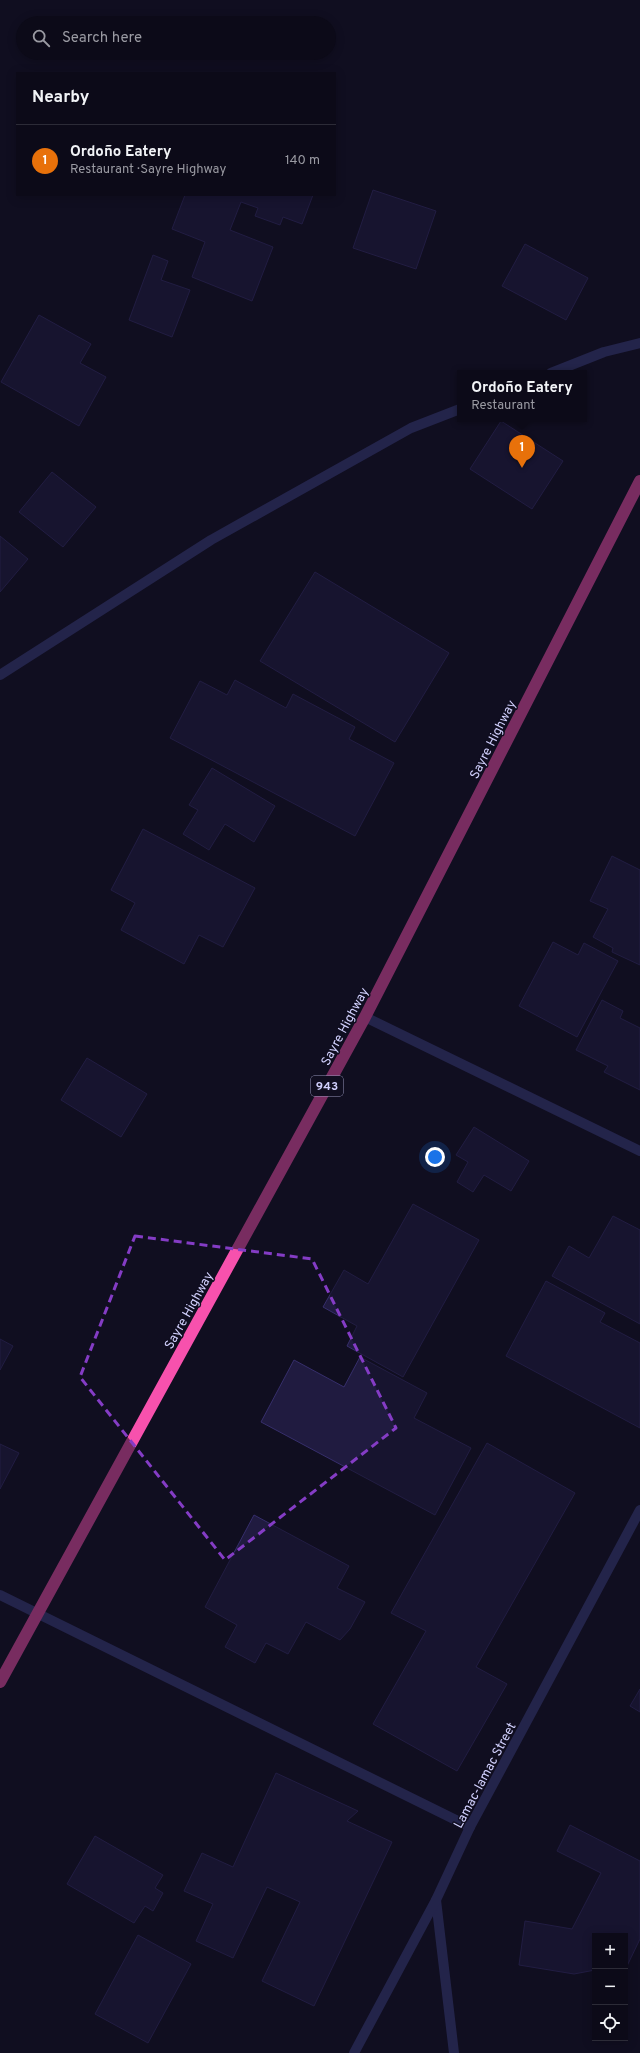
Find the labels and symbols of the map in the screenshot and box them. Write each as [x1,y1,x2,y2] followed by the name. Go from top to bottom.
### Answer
[509,435,535,468] pin: 1
[467,698,521,782] street label: Sayre Highway
[318,985,373,1069] street label: Sayre Highway
[311,1076,343,1096] road number: 943
[425,1147,445,1167] your location
[162,1269,218,1353] street label: Sayre Highway
[451,1720,521,1832] street label: Lamac-lamac Street

